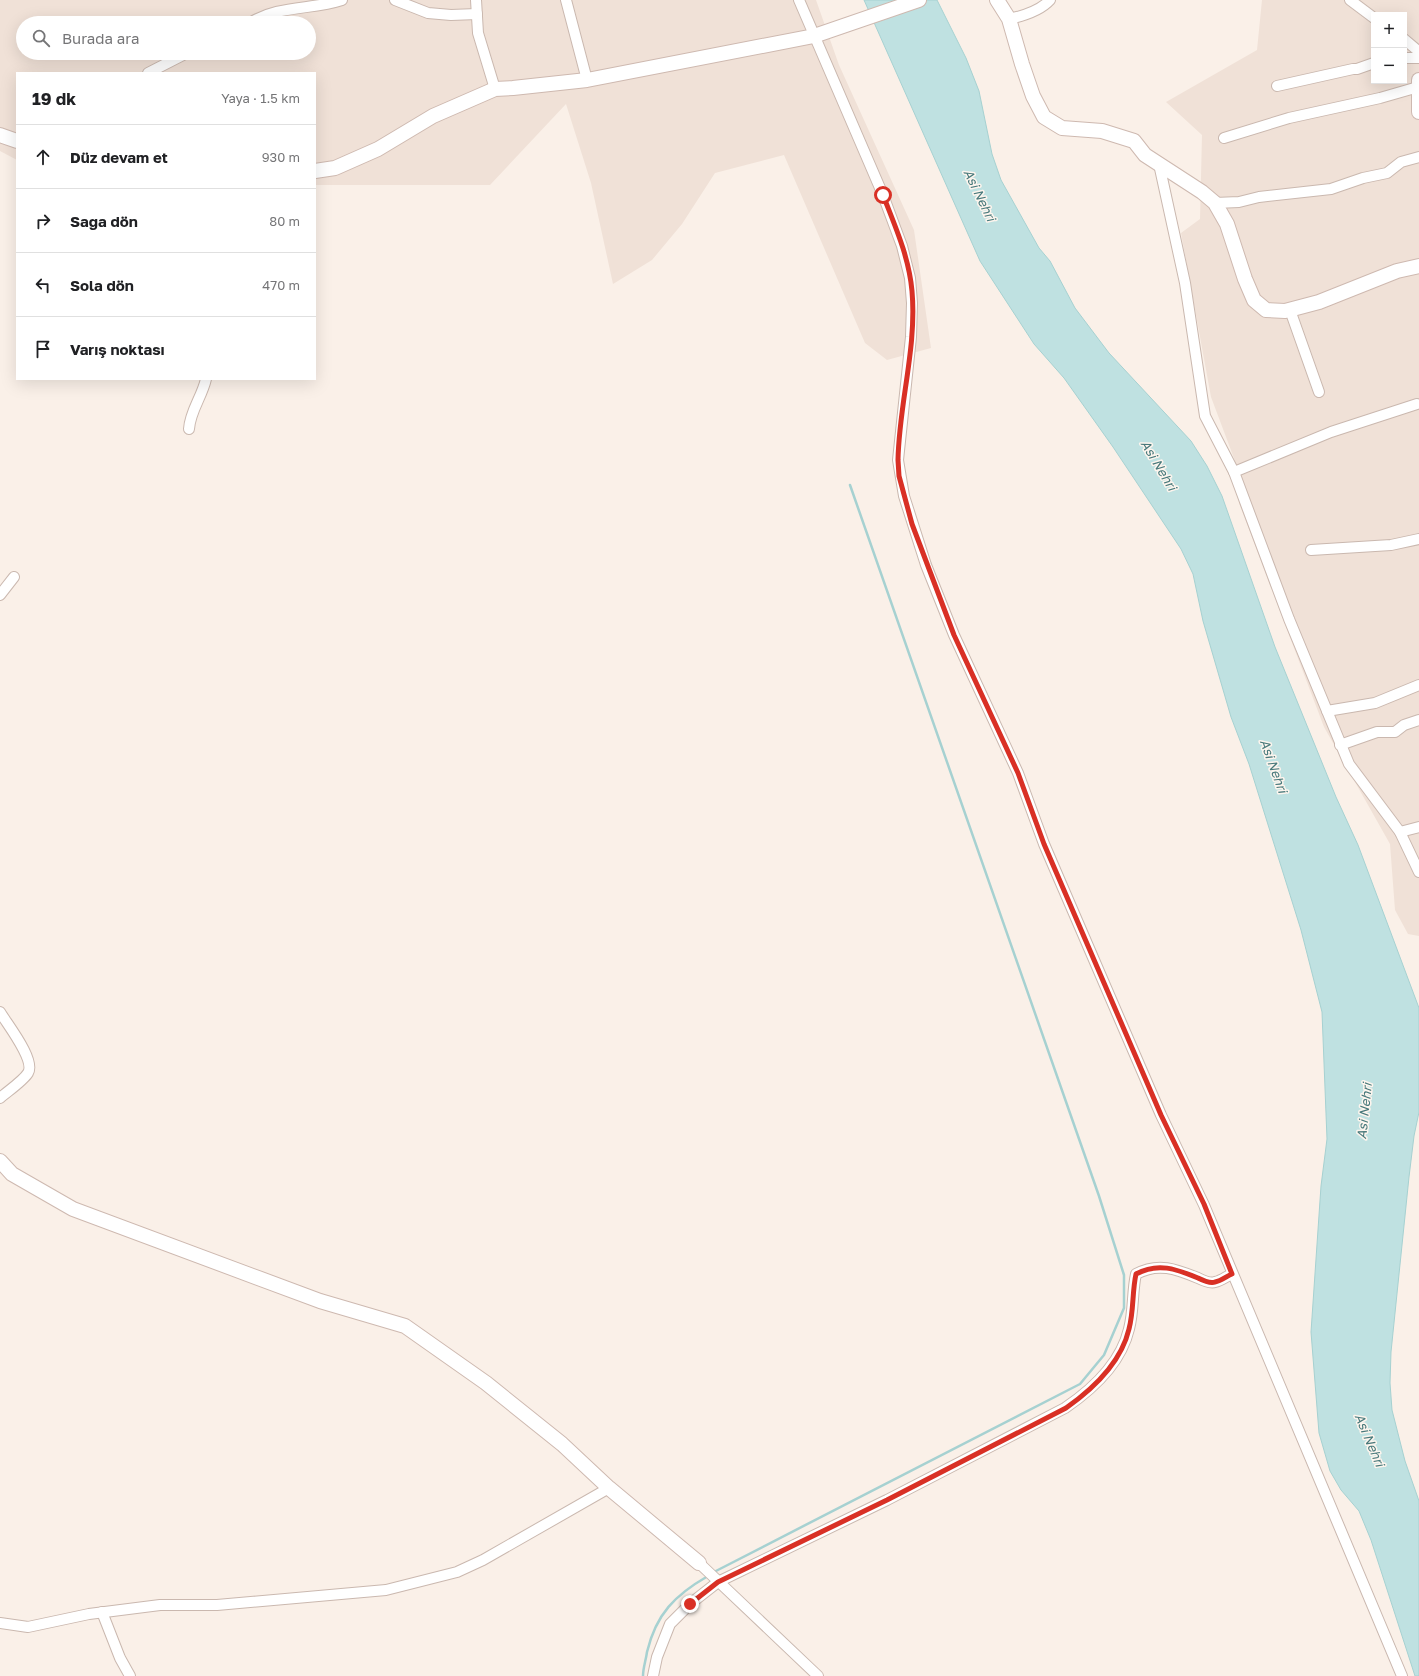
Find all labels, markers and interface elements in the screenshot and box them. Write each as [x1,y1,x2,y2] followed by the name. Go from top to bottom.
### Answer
[1371,12,1407,84] map controls
[1371,12,1407,48] button: +
[16,16,316,60] search box
[30,27,52,49] icon: search
[62,29,139,47] text: Burada ara
[1371,48,1407,84] button: −
[32,88,76,109] text: 19 dk
[221,90,300,106] text: Yaya · 1.5 km
[32,146,54,168] icon: ahead
[70,148,168,166] text: Düz devam et
[262,149,300,165] text: 930 m
[960,166,1000,225] water label: Asi Nehri
[874,186,892,204] route start
[32,210,54,232] icon: right
[70,212,138,230] text: Sağa dön
[269,213,300,229] text: 80 m
[32,274,54,296] icon: left
[70,276,134,294] text: Sola dön
[262,277,300,293] text: 470 m
[32,338,54,360] icon: arrive
[70,340,165,358] text: Varış noktası
[1138,437,1181,495] water label: Asi Nehri
[1257,737,1292,797] water label: Asi Nehri
[1353,1081,1375,1140] water label: Asi Nehri
[1352,1411,1389,1470] water label: Asi Nehri
[681,1595,699,1613] route end

